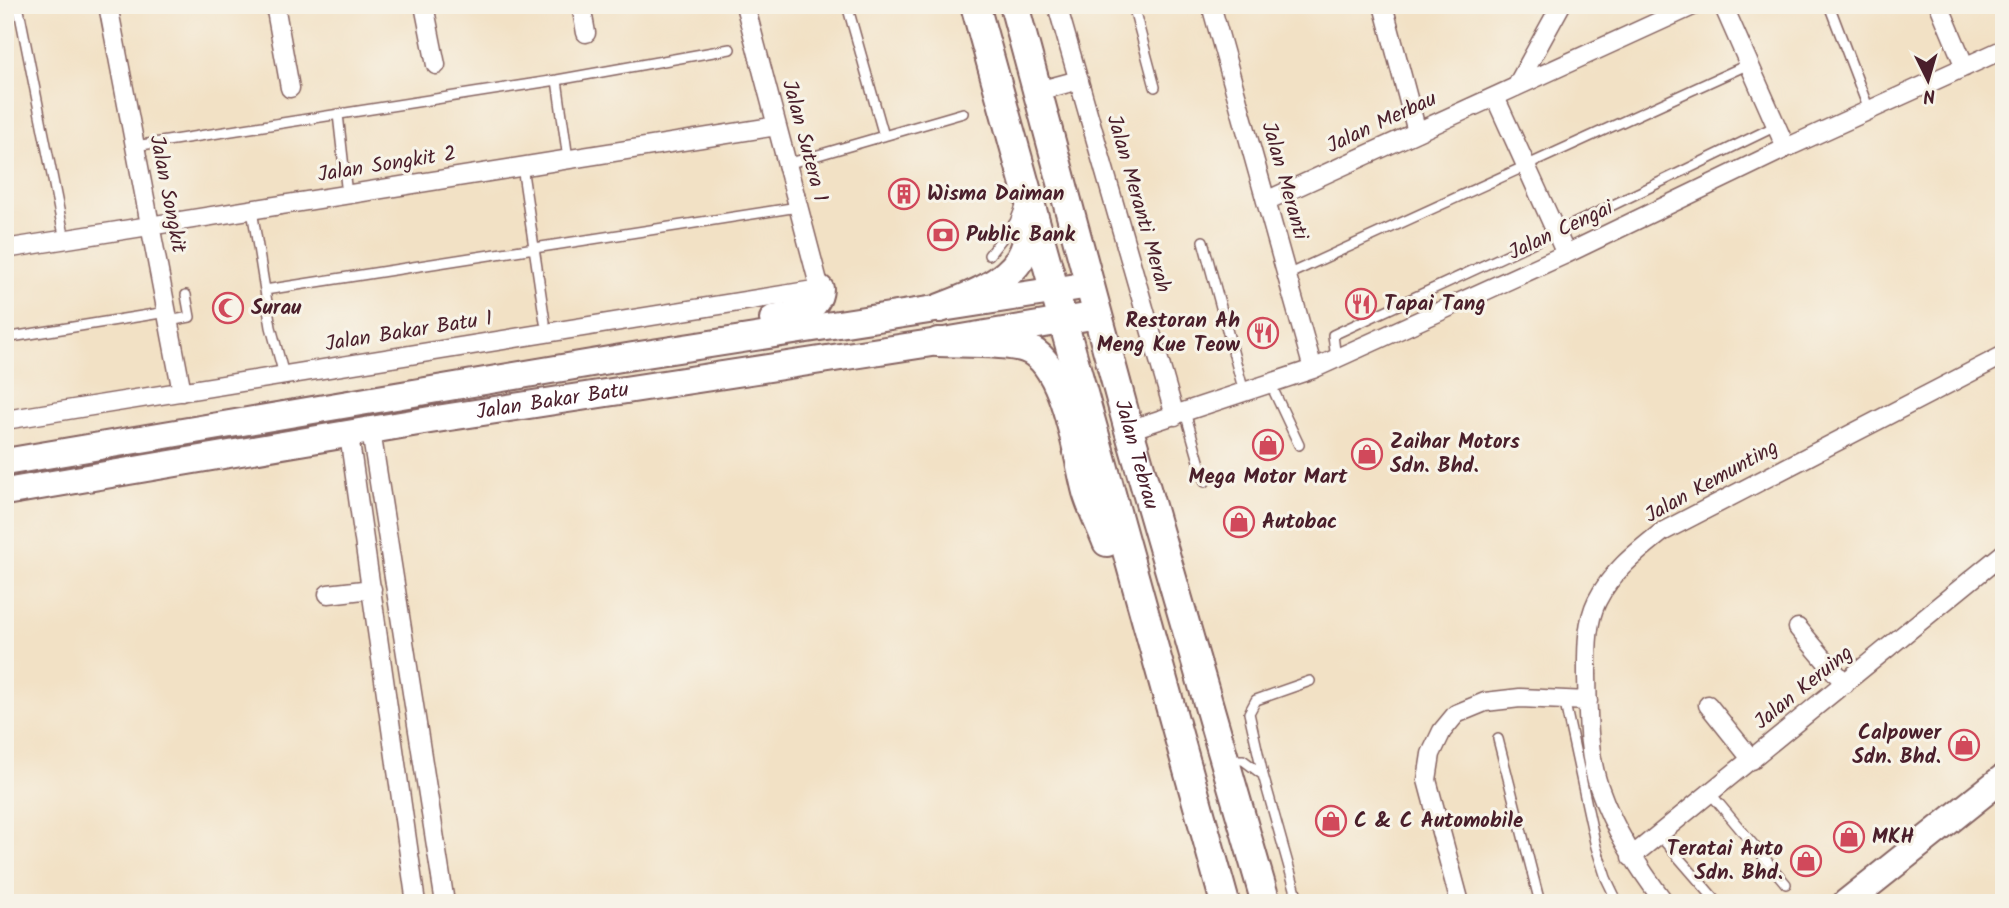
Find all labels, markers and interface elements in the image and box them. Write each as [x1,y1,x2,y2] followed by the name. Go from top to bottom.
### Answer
[1894,46,1964,116] north arrow
[772,76,836,206] street label: Jalan Sutera 1
[1922,79,1937,110] text: N
[1321,83,1443,163] street label: Jalan Merbau
[1097,111,1179,297] street label: Jalan Meranti Merah
[1251,118,1317,245] street label: Jalan Meranti
[139,132,195,256] street label: Jalan Songkit
[315,138,459,192] street label: Jalan Songkit 2
[887,177,921,211] building icon: Wisma Daiman
[927,178,1064,211] place label: Wisma Daiman
[1503,192,1620,270] street label: Jalan Cengai
[926,218,960,252] bank icon: Public Bank
[966,219,1075,252] place label: Public Bank
[1344,287,1378,321] restaurant icon: Tapai Tang
[1384,288,1486,321] place label: Tapai Tang
[211,291,245,325] mosque icon: Surau
[251,292,302,325] place label: Surau
[323,302,495,362] street label: Jalan Bakar Batu 1
[1097,305,1241,362] place label: Restoran Ah Meng Kue Teow
[1246,316,1280,350] restaurant icon: Restoran Ah Meng Kue Teow
[474,373,631,429] street label: Jalan Bakar Batu
[1105,396,1168,514] street label: Jalan Tebrau
[1390,426,1520,483] place label: Zaihar Motors Sdn. Bhd.
[1251,428,1285,462] shop icon: Mega Motor Mart
[1639,432,1785,532] street label: Jalan Kemunting
[1350,437,1384,471] shop icon: Zaihar Motors Sdn. Bhd.
[1189,461,1348,494] place label: Mega Motor Mart
[1222,505,1256,539] shop icon: Autobac
[1262,506,1337,539] place label: Autobac
[1747,638,1861,738] street label: Jalan Keruing
[1852,717,1942,774] place label: Calpower Sdn. Bhd.
[1947,728,1981,762] shop icon: Calpower Sdn. Bhd.
[1314,804,1348,838] shop icon: C & C Automobile
[1354,805,1523,838] place label: C & C Automobile
[1832,820,1866,854] shop icon: MKH
[1872,821,1915,854] place label: MKH
[1667,833,1783,890] place label: Teratai Auto Sdn. Bhd.
[1789,844,1823,878] shop icon: Teratai Auto Sdn. Bhd.

